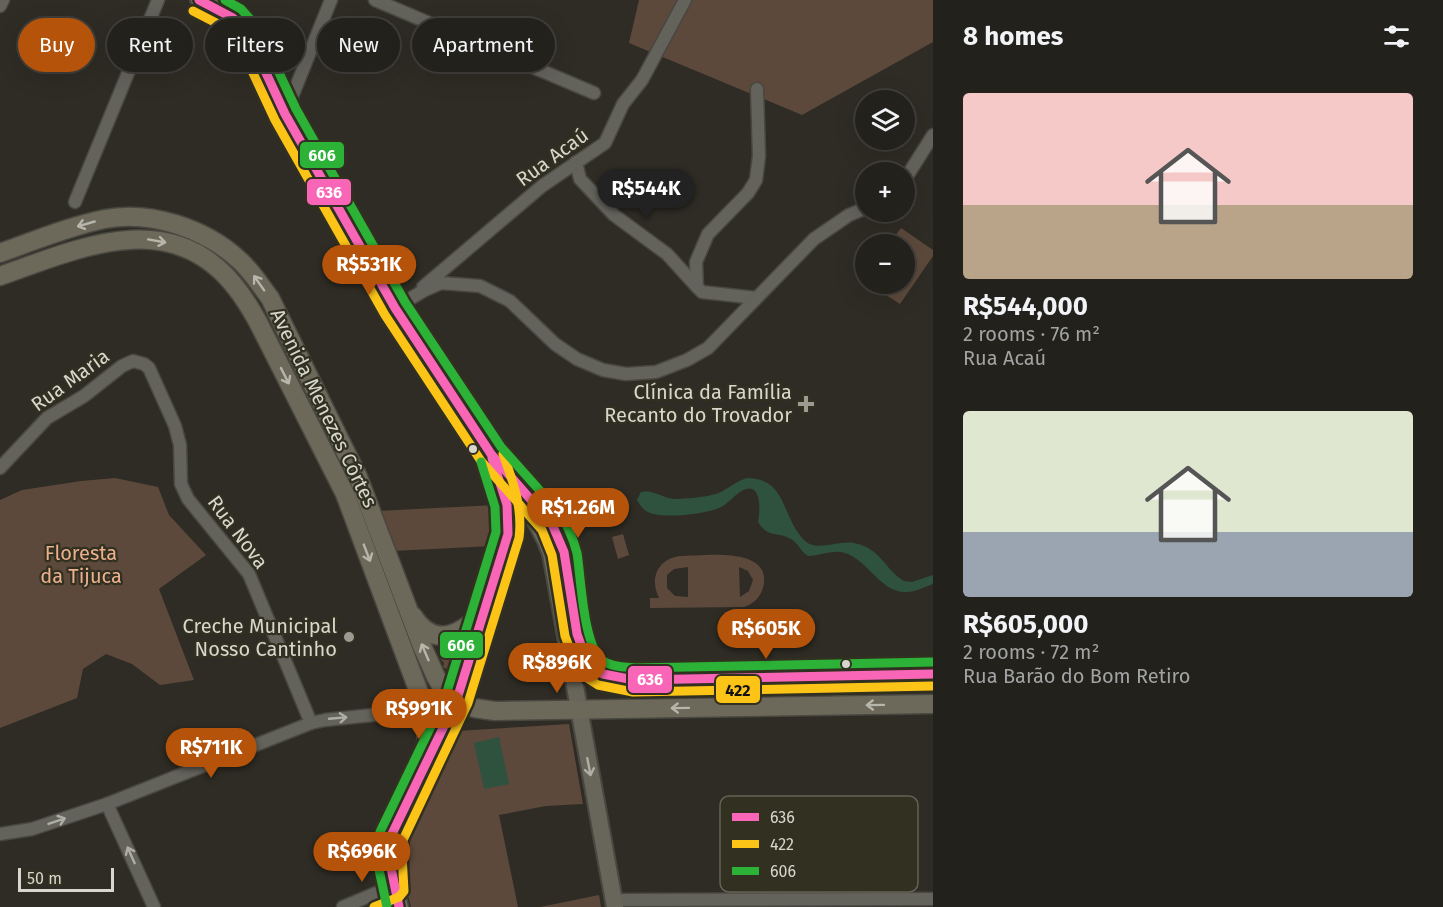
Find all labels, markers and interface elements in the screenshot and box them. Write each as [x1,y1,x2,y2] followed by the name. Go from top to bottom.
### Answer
[18,18,95,72] chip: Buy
[107,18,193,72] chip: Rent
[205,18,305,72] chip: Filters
[317,18,400,72] chip: New
[412,18,555,72] chip: Apartment
[1380,20,1413,53] icon: filters
[963,21,1063,52] text: 8 homes
[855,90,915,294] map controls
[855,90,915,150] button: layers
[511,123,593,191] street label: Rua Acaú
[1134,132,1242,240] icon: home
[299,141,345,169] line badge: 606
[308,146,336,165] text: 606
[855,162,915,222] button: +
[597,169,695,220] pin: R$544K
[611,176,681,200] text: R$544K
[306,178,352,206] line badge: 636
[316,183,342,202] text: 636
[77,219,96,230] one-way arrow
[855,234,915,294] button: −
[147,236,167,247] one-way arrow
[320,245,418,296] pin: R$531K
[336,252,402,276] text: R$531K
[253,275,265,291] one-way arrow
[963,291,1088,322] text: R$544,000
[265,305,383,511] street label: Avenida Menezes Côrtes
[963,322,1100,346] text: 2 rooms · 76 m²
[26,344,114,416] street label: Rua Maria
[963,346,1046,370] text: Rua Acaú
[280,367,292,385] one-way arrow
[604,380,792,427] place label: Clínica da Família Recanto do Trovador
[797,395,815,413] marker: Clínica da Família Recanto do Trovador
[467,443,479,455] unlabelled marker
[1134,450,1242,558] icon: home
[523,488,633,539] pin: R$1.26M
[203,491,273,573] street label: Rua Nova
[541,495,615,519] text: R$1.26M
[40,541,122,588] park label: Floresta da Tijuca
[362,543,373,562] one-way arrow
[717,609,815,660] pin: R$605K
[963,609,1088,640] text: R$605,000
[183,614,337,661] place label: Creche Municipal Nosso Cantinho
[731,616,801,640] text: R$605K
[342,630,356,644] marker: Creche Municipal Nosso Cantinho
[439,631,484,659] line badge: 606
[447,636,475,655] text: 606
[963,640,1099,664] text: 2 rooms · 72 m²
[419,643,430,661] one-way arrow
[508,643,606,694] pin: R$896K
[522,650,592,674] text: R$896K
[840,658,852,670] unlabelled marker
[963,664,1190,688] text: Rua Barão do Bom Retiro
[627,665,673,694] line badge: 636
[637,670,663,689] text: 636
[715,675,761,704] line badge: 422
[725,681,751,700] text: 422
[370,689,468,740] pin: R$991K
[386,696,452,720] text: R$991K
[865,699,885,711] one-way arrow
[670,702,690,714] one-way arrow
[327,713,347,724] one-way arrow
[162,728,260,779] pin: R$711K
[180,735,242,759] text: R$711K
[584,757,595,777] one-way arrow
[720,796,918,892] legend
[770,808,795,827] text: 636
[47,815,66,826] one-way arrow
[313,832,411,883] pin: R$696K
[770,835,794,854] text: 422
[327,839,397,863] text: R$696K
[124,847,136,865] one-way arrow
[770,862,796,881] text: 606
[18,865,114,892] scale bar
[27,869,62,888] text: 50 m

